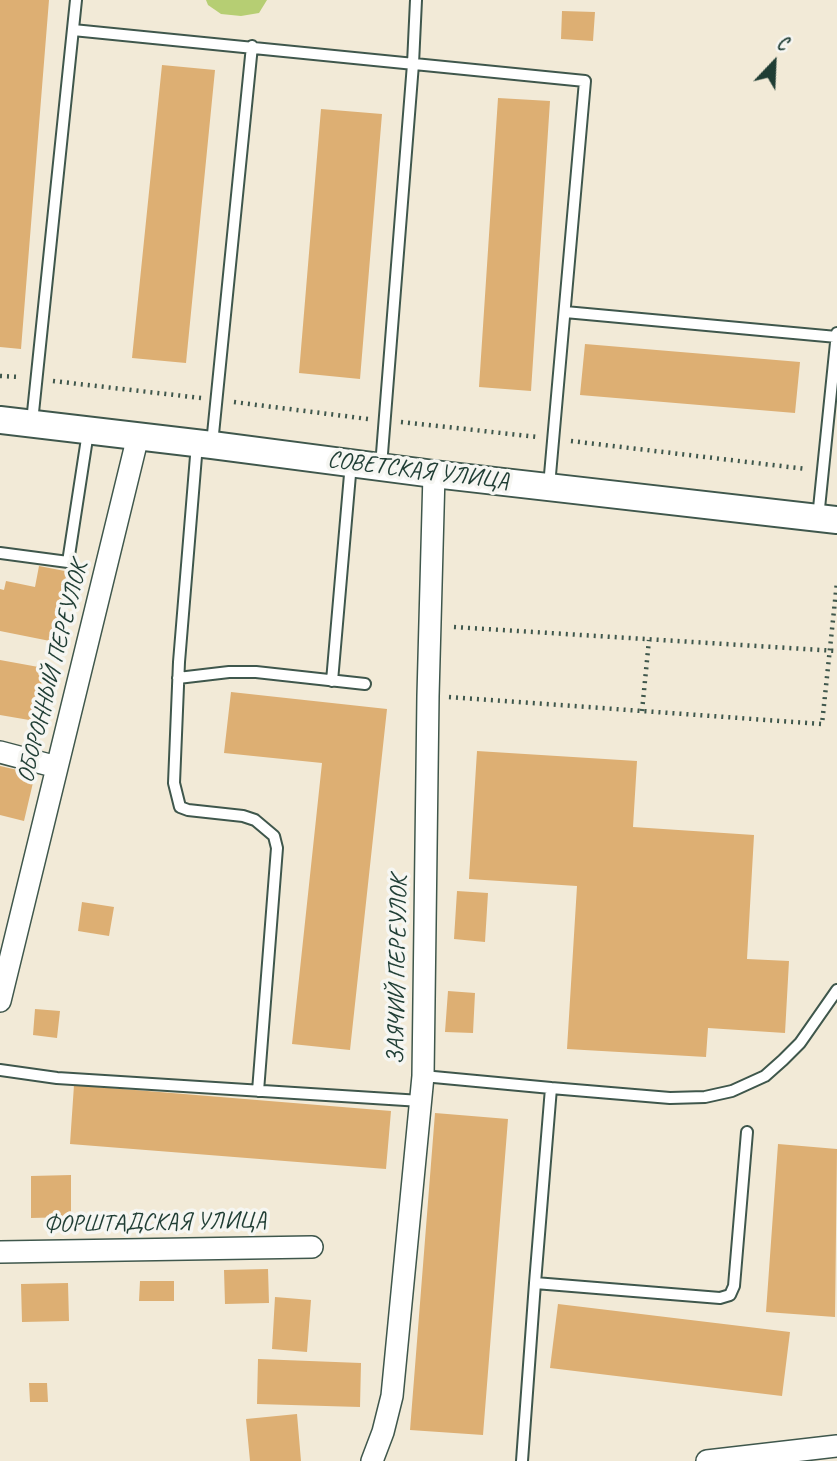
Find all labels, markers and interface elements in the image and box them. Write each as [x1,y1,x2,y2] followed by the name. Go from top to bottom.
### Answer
[739,28,809,98] north arrow
[773,31,791,57] text: С
[326,446,510,496] street label: СОВЕТСКАЯ УЛИЦА
[12,558,94,786] street label: ОБОРОННЫЙ ПЕРЕУЛОК
[382,875,414,1065] street label: ЗАЯЧИЙ ПЕРЕУЛОК
[44,1207,266,1239] street label: ФОРШТАДСКАЯ УЛИЦА

